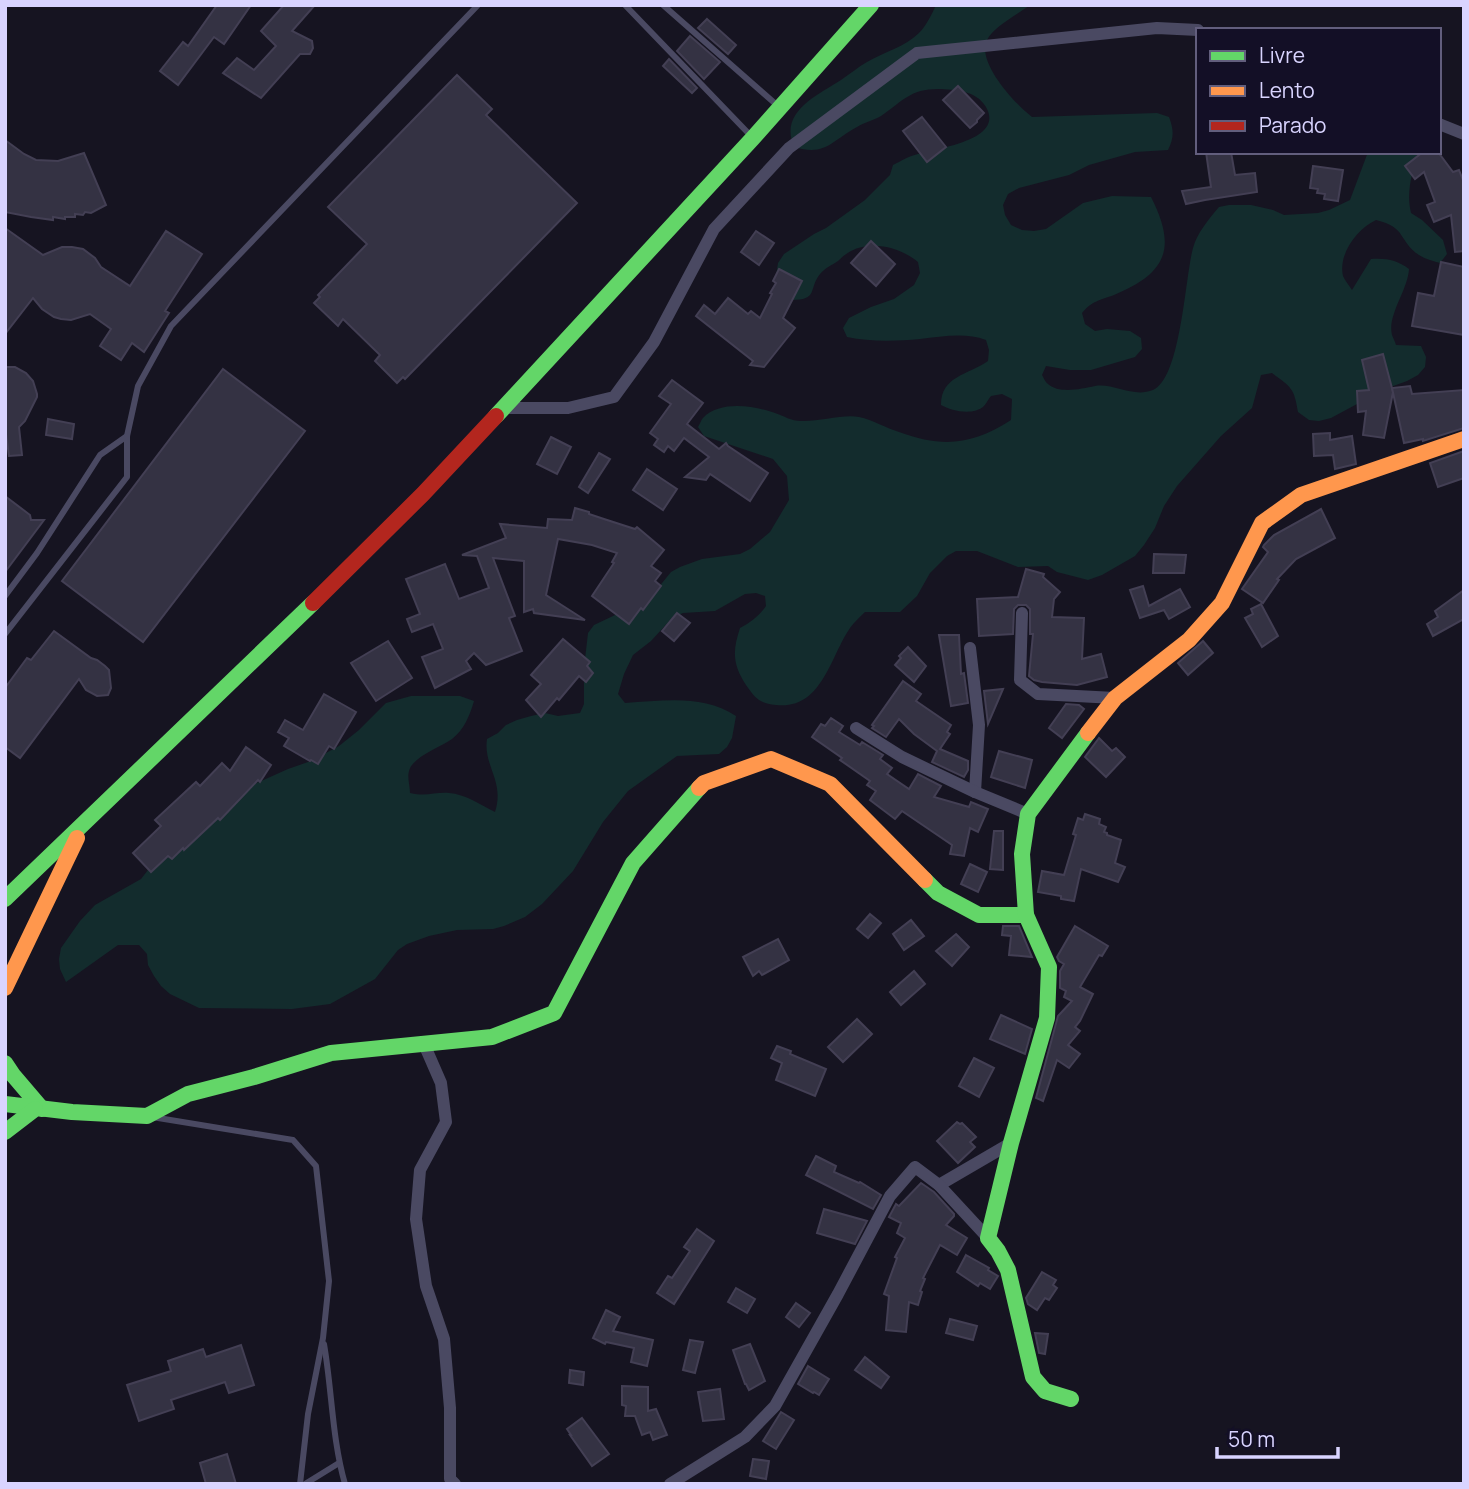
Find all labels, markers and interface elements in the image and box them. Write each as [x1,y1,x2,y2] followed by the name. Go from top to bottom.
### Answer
[1196,28,1441,154] legend
[1259,41,1305,69] text: Livre
[1259,76,1315,104] text: Lento
[1259,111,1327,139] text: Parado
[1217,1416,1338,1460] scale bar
[1228,1425,1275,1453] text: 50 m

